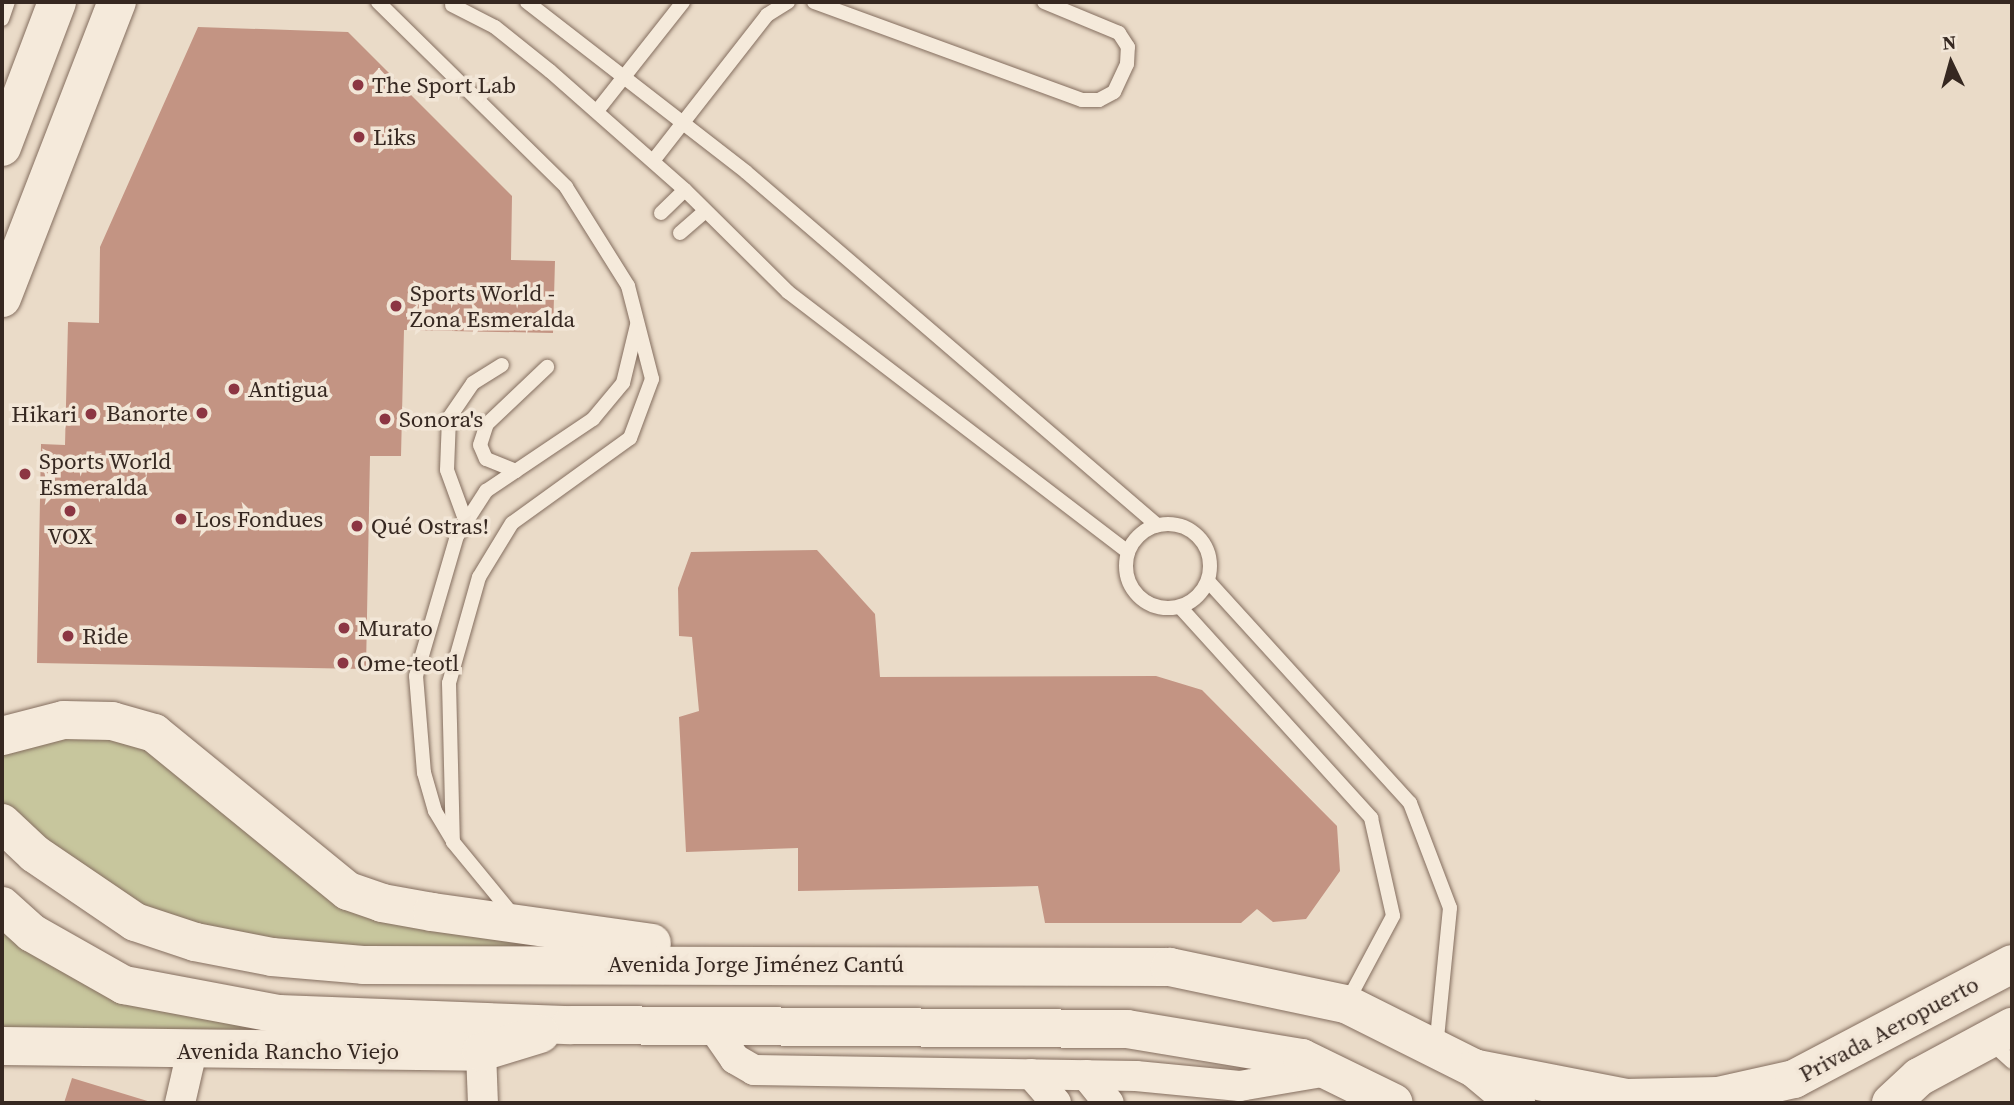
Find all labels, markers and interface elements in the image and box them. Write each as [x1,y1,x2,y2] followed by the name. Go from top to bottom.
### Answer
[1916,28,1986,98] north arrow
[1941,29,1957,56] text: N
[372,71,516,99] place label: The Sport Lab
[350,77,366,93] marker: The Sport Lab
[373,123,416,151] place label: Liks
[351,129,367,145] marker: Liks
[410,279,575,333] place label: Sports World - Zona Esmeralda
[388,298,404,314] marker: Sports World - Zona Esmeralda
[248,375,328,403] place label: Antigua
[226,381,242,397] marker: Antigua
[106,399,188,427] place label: Banorte
[11,400,77,428] place label: Hikari
[194,405,210,421] marker: Banorte
[399,405,483,433] place label: Sonora's
[83,406,99,422] marker: Hikari
[377,411,393,427] marker: Sonora's
[39,447,172,501] place label: Sports World Esmeralda
[17,466,33,482] marker: Sports World Esmeralda
[62,503,78,519] marker: VOX
[195,505,323,533] place label: Los Fondues
[173,511,189,527] marker: Los Fondues
[371,512,489,540] place label: Qué Ostras!
[349,518,365,534] marker: Qué Ostras!
[48,522,92,550] place label: VOX
[358,614,433,642] place label: Murato
[336,620,352,636] marker: Murato
[82,622,129,650] place label: Ride
[60,628,76,644] marker: Ride
[357,649,459,677] place label: Ome-teotl
[335,655,351,671] marker: Ome-teotl
[608,950,904,978] street label: Avenida Jorge Jiménez Cantú
[1795,970,1983,1088] street label: Privada Aeropuerto
[176,1037,400,1065] street label: Avenida Rancho Viejo

